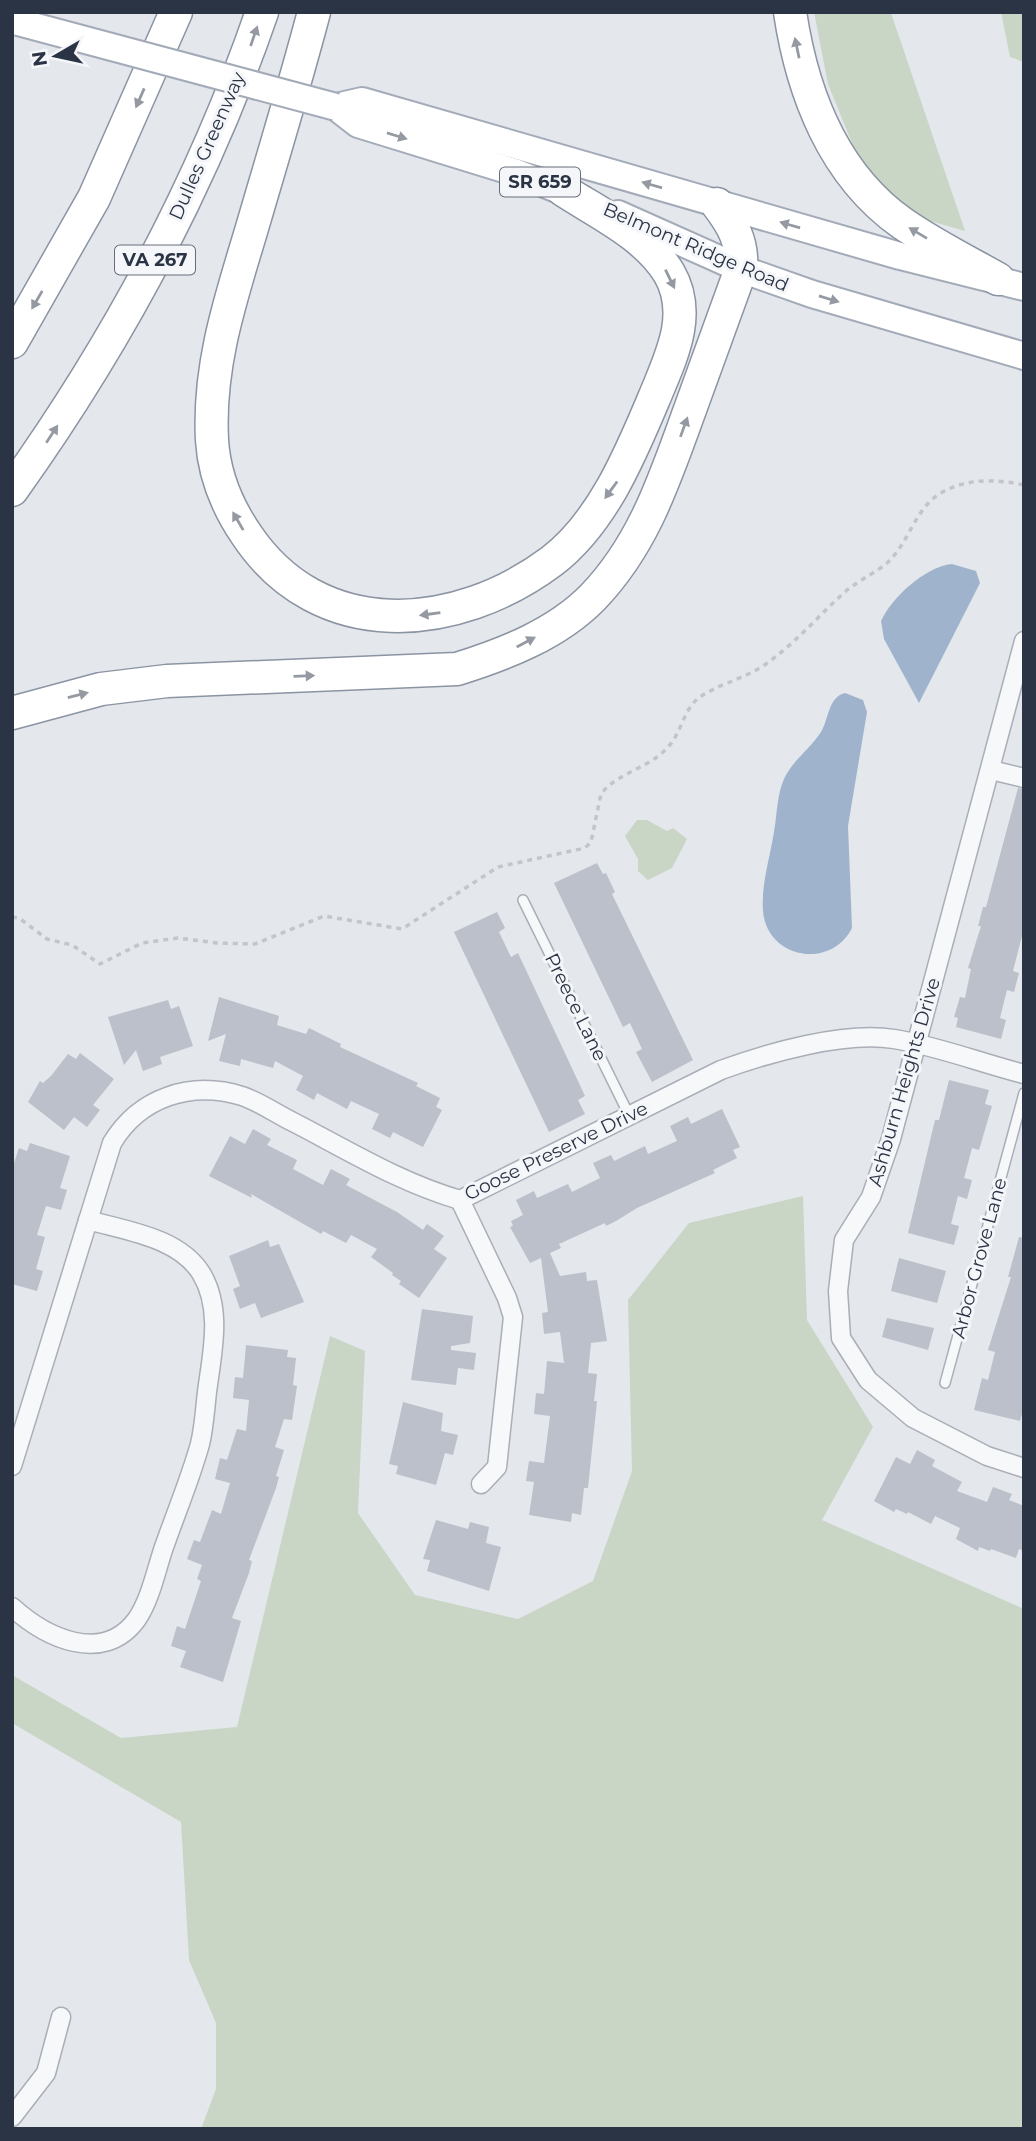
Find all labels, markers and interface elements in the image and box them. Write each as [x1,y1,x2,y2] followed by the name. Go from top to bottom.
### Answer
[21,21,91,91] north arrow
[249,25,260,46] one-way arrow
[792,37,803,59] one-way arrow
[27,49,52,68] text: N
[164,68,250,224] street label: Dulles Greenway
[134,87,145,108] one-way arrow
[387,131,408,141] one-way arrow
[500,168,580,196] road number: SR 659
[641,179,663,190] one-way arrow
[600,197,792,297] street label: Belmont Ridge Road
[779,219,800,229] one-way arrow
[909,227,928,239] one-way arrow
[115,246,195,274] road number: VA 267
[665,269,676,289] one-way arrow
[31,291,43,310] one-way arrow
[819,295,840,305] one-way arrow
[679,416,690,437] one-way arrow
[45,425,58,444] one-way arrow
[604,481,618,499] one-way arrow
[232,511,244,531] one-way arrow
[419,609,441,620] one-way arrow
[516,637,536,648] one-way arrow
[293,671,315,682] one-way arrow
[67,689,89,700] one-way arrow
[540,949,612,1065] street label: Preece Lane
[863,975,945,1189] street label: Ashburn Heights Drive
[461,1097,651,1205] street label: Goose Preserve Drive
[946,1175,1012,1341] street label: Arbor Grove Lane

